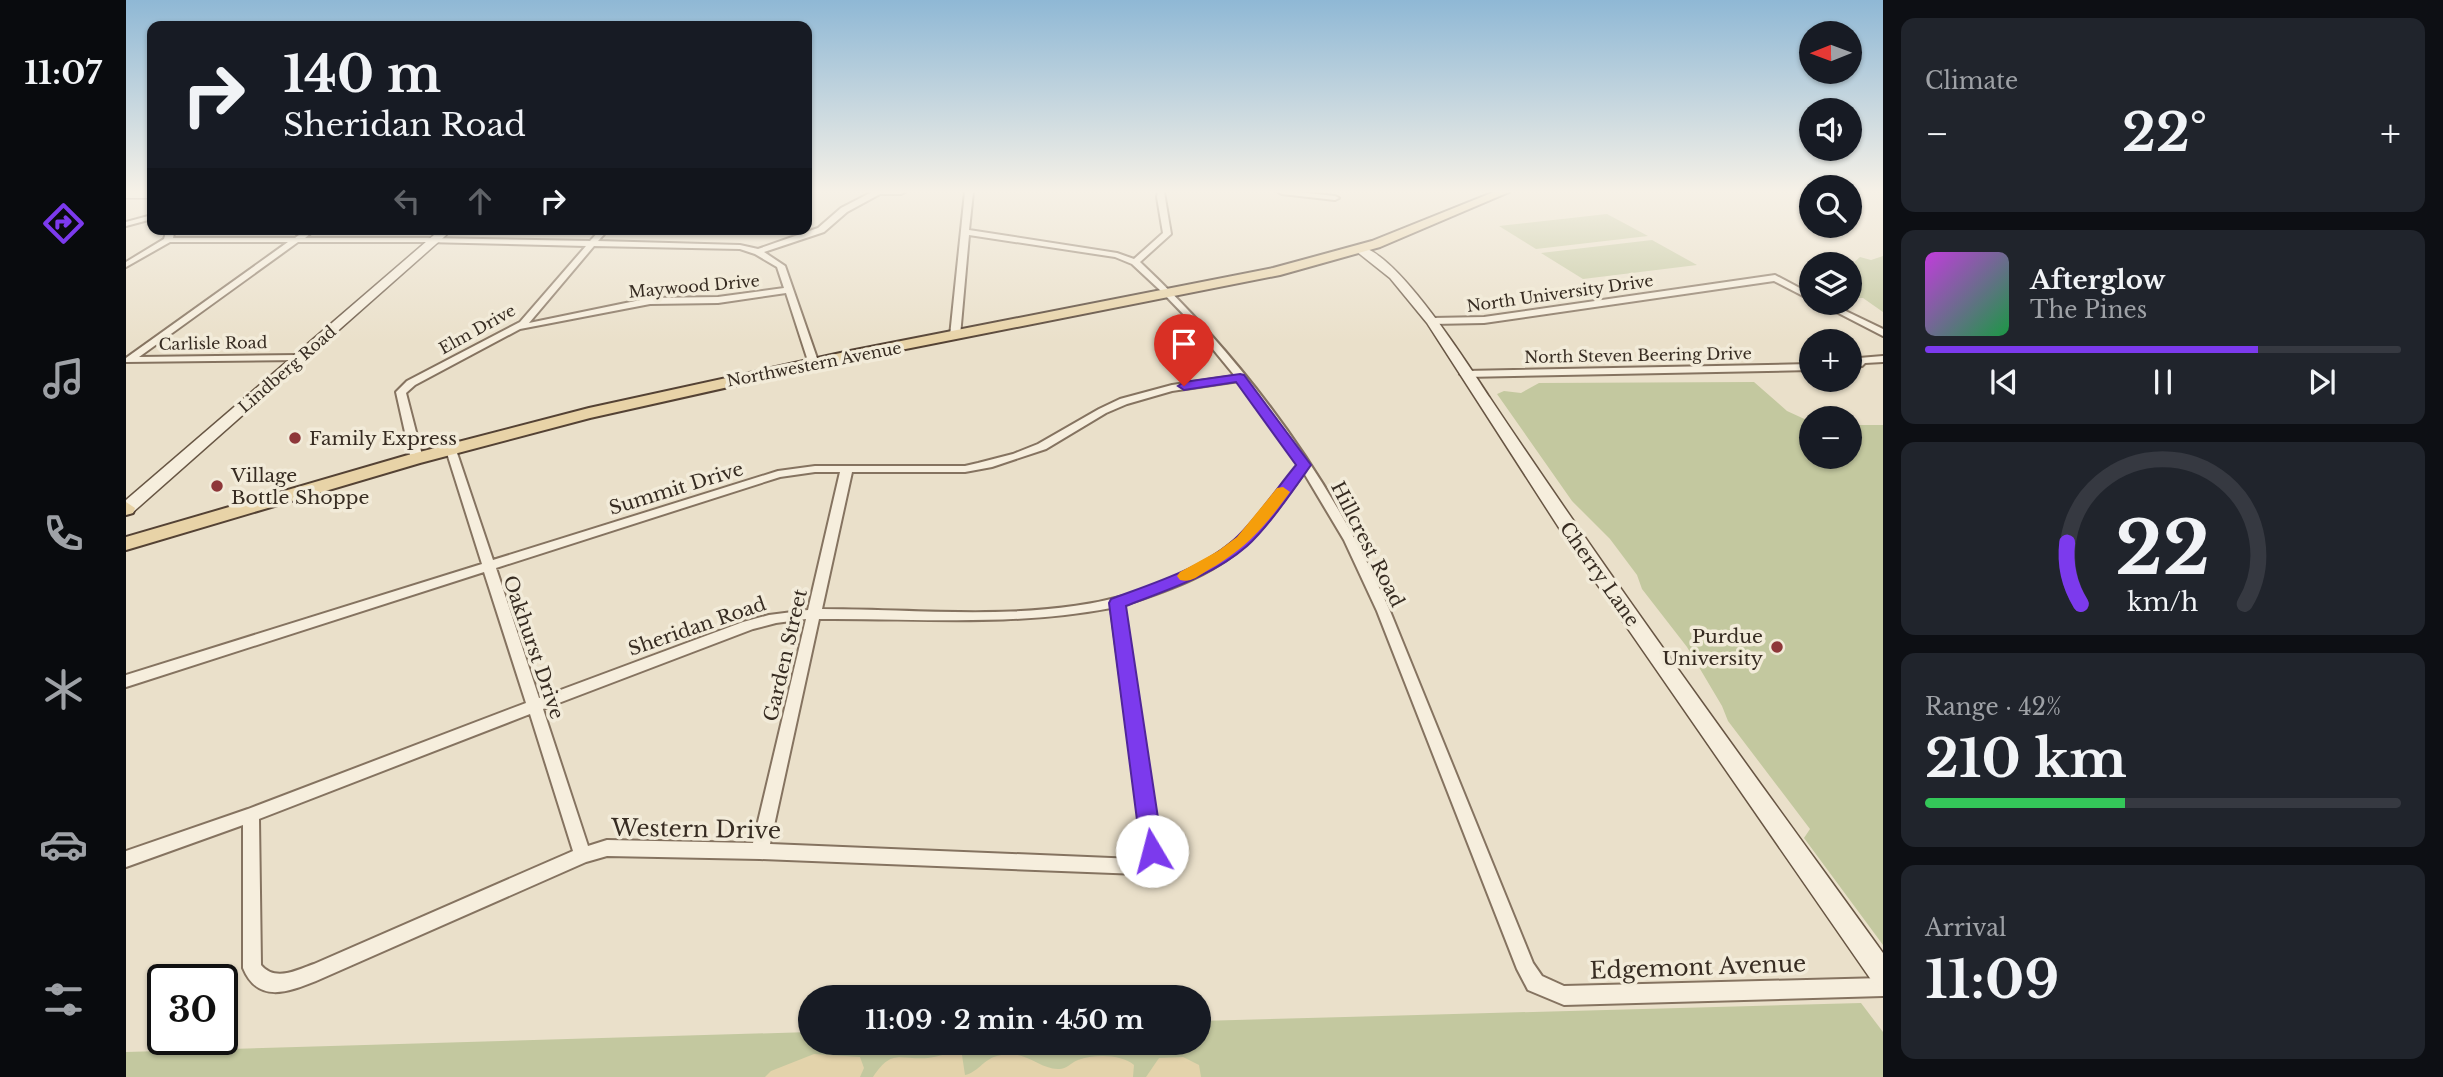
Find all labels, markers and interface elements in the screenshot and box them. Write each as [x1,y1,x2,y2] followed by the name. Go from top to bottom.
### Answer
[1799,21,1862,84] north arrow
[1799,21,1862,469] map controls
[283,44,441,105] text: 140 m
[168,49,259,140] icon: right
[24,53,102,93] text: 11:07
[1925,67,2018,95] text: Climate
[1799,98,1862,161] button: sound
[2122,101,2207,165] text: 22°
[283,105,526,145] text: Sheridan Road
[1925,110,1949,157] text: −
[2380,110,2401,157] text: +
[1799,175,1862,238] button: search
[388,182,426,220] icon: left
[461,182,499,220] icon: ahead
[534,182,572,220] icon: right
[39,199,88,248] icon: directions
[1799,252,1862,315] button: layers
[2030,264,2166,296] text: Afterglow
[628,270,760,302] street label: Maywood Drive
[1465,270,1655,316] street label: North University Drive
[2030,296,2147,324] text: The Pines
[435,300,519,358] street label: Elm Drive
[1154,314,1214,386] pin
[234,321,340,417] street label: Lindberg Road
[1165,325,1203,363] icon: arrive
[1799,329,1862,392] button: +
[158,332,268,354] street label: Carlisle Road
[725,337,903,391] street label: Northwestern Avenue
[1524,343,1752,367] street label: North Steven Beering Drive
[39,354,88,403] icon: music
[1985,363,2023,401] icon: previous
[2144,363,2182,401] icon: pause
[2303,363,2341,401] icon: next
[1799,406,1862,469] button: −
[309,427,457,450] place label: Family Express
[287,430,303,446] marker: Family Express
[606,457,746,520] street label: Summit Drive
[230,464,369,509] place label: Village Bottle Shoppe
[1326,477,1409,611] street label: Hillcrest Road
[209,478,225,494] marker: Village Bottle Shoppe
[2116,504,2210,595] text: 22
[39,509,88,558] icon: phone
[1555,517,1644,631] street label: Cherry Lane
[498,572,569,722] street label: Oakhurst Drive
[759,586,812,724] street label: Garden Street
[2128,587,2198,618] text: km/h
[625,592,769,661] street label: Sheridan Road
[1662,625,1763,670] place label: Purdue University
[1769,639,1785,655] marker: Purdue University
[39,665,88,714] icon: climate
[1925,693,2061,721] text: Range · 42%
[1925,727,2127,791] text: 210 km
[610,814,781,844] street label: Western Drive
[1115,814,1189,888] position arrow
[39,820,88,869] icon: car
[1925,914,2006,942] text: Arrival
[1925,948,2059,1012] text: 11:09
[1589,949,1807,985] street label: Edgemont Avenue
[147,964,238,1055] speed limit sign: 30
[39,975,88,1024] icon: filters
[865,1004,1144,1036] text: 11:09 · 2 min · 450 m

